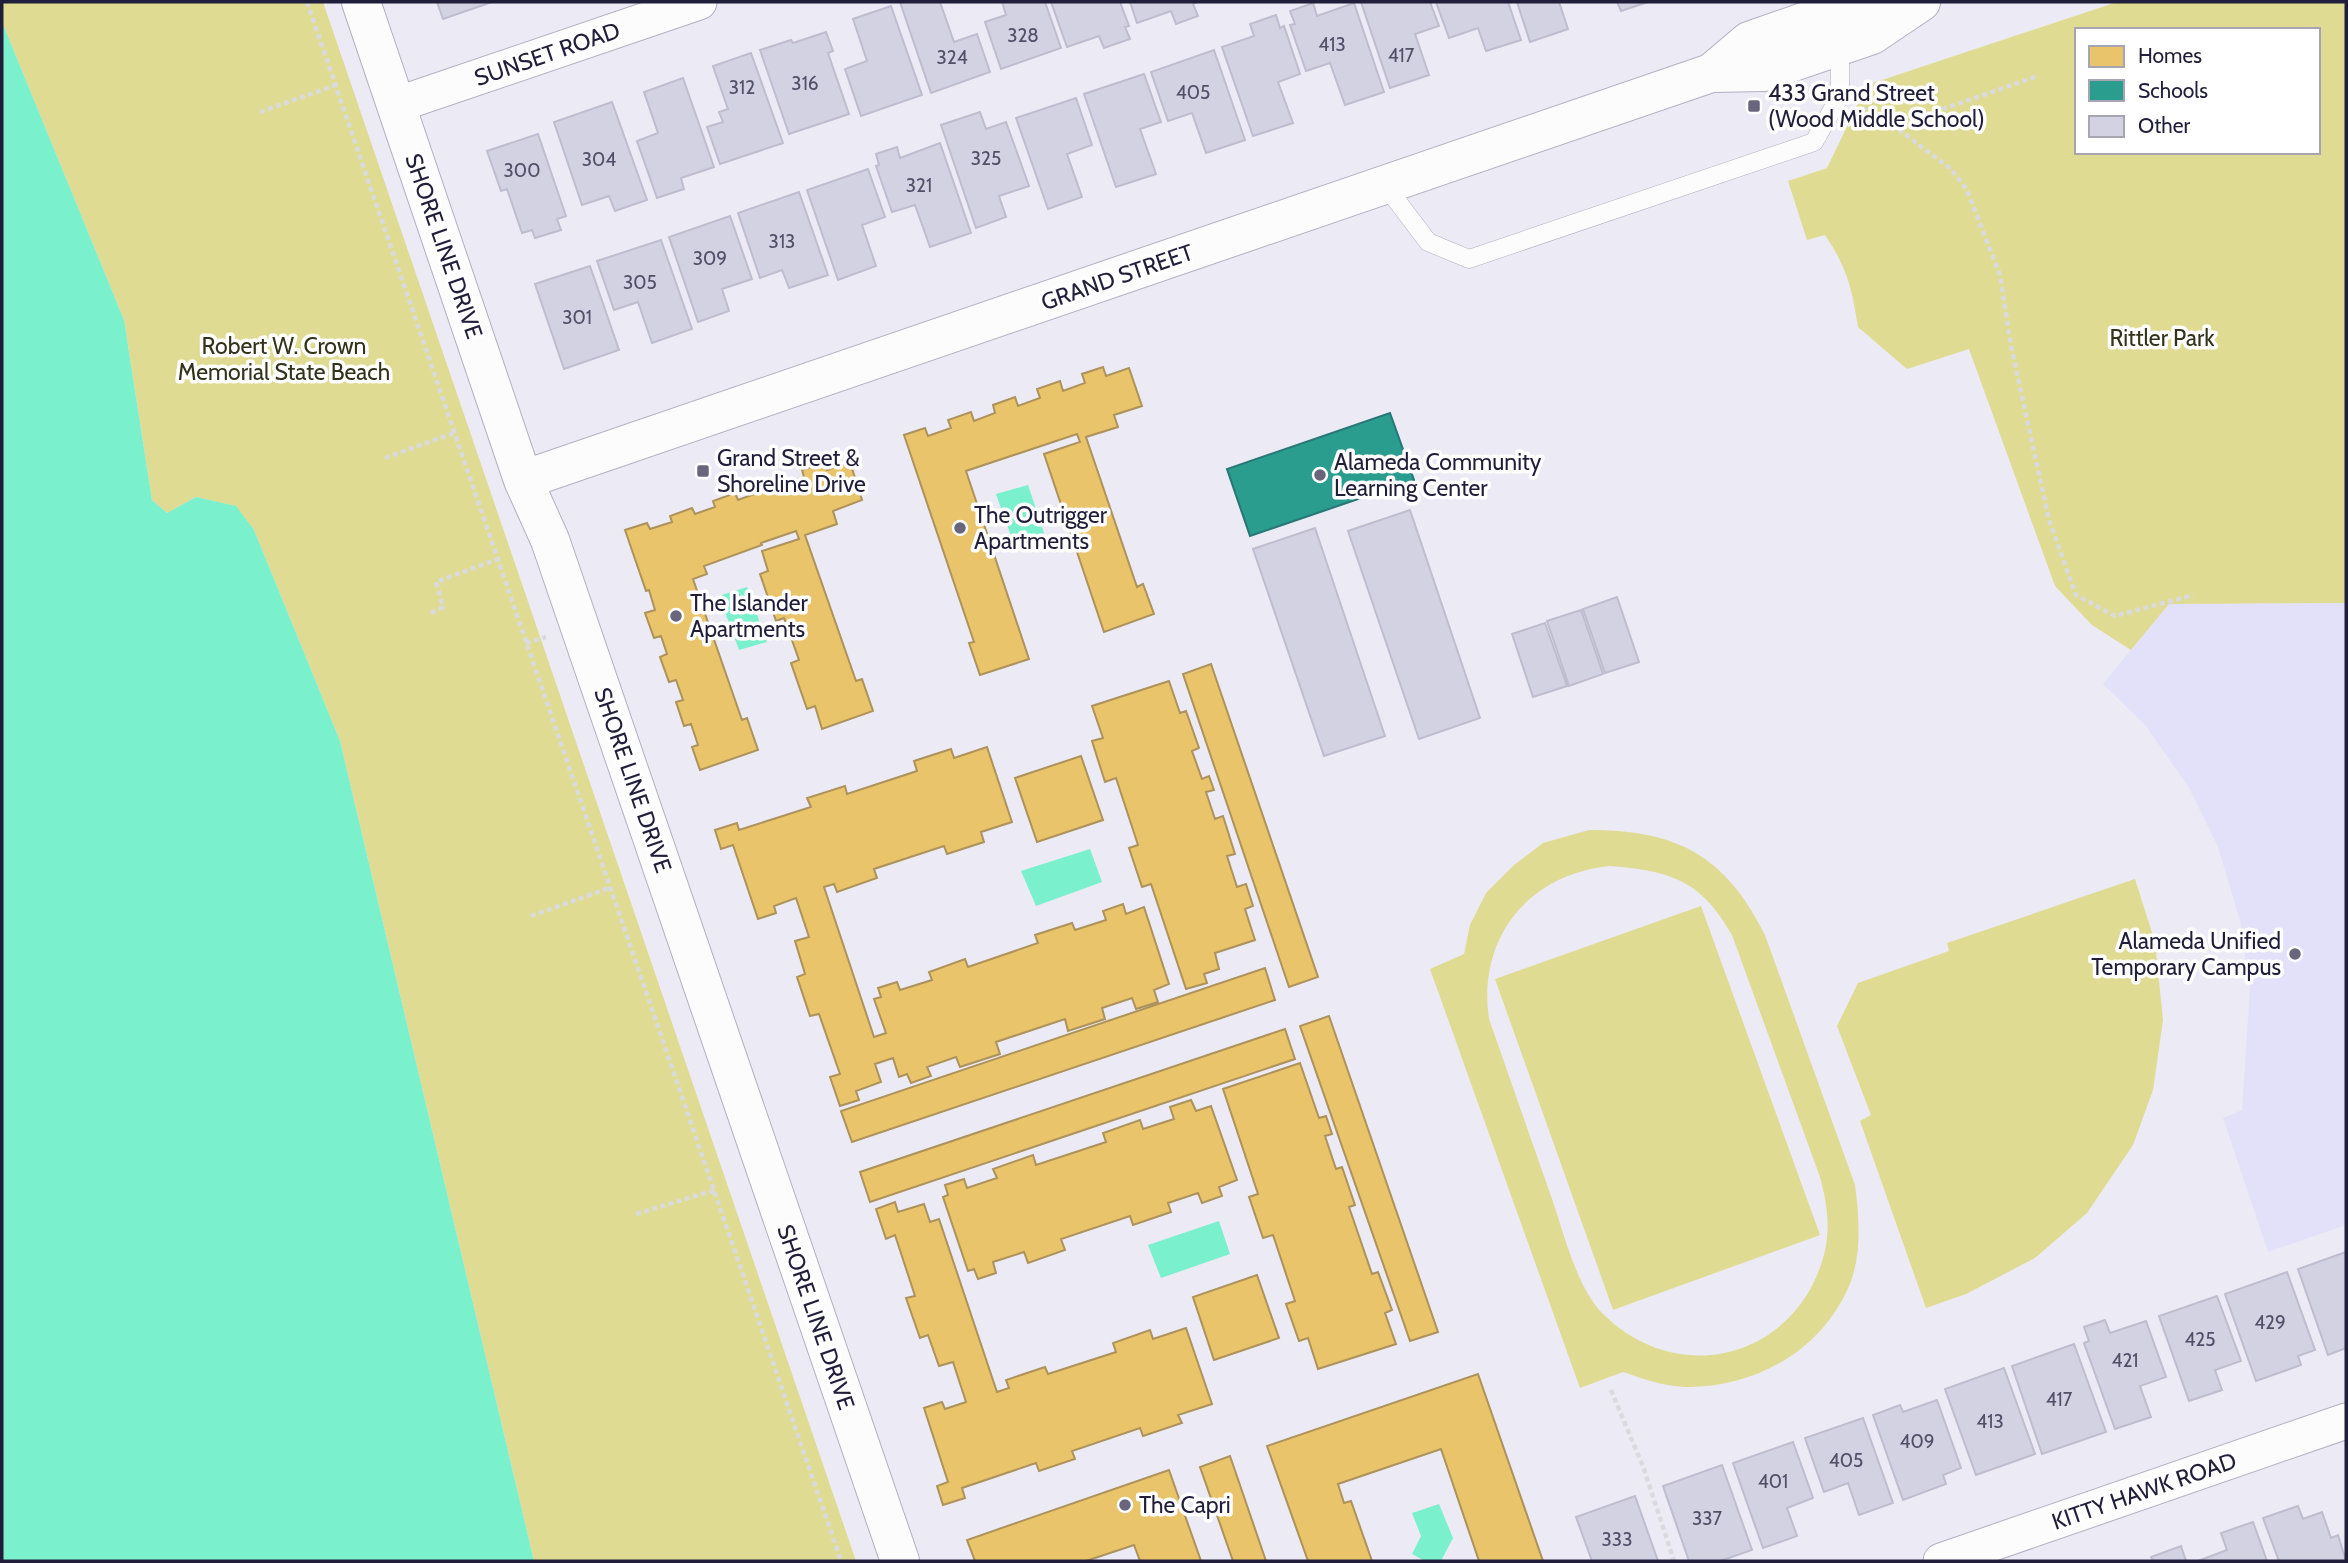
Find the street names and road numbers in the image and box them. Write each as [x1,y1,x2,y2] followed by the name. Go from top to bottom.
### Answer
[471,16,623,92] street label: SUNSET ROAD
[399,150,489,342] street label: SHORE LINE DRIVE
[1037,238,1197,316] street label: GRAND STREET
[588,684,678,876] street label: SHORE LINE DRIVE
[771,1221,861,1413] street label: SHORE LINE DRIVE
[2048,1446,2240,1536] street label: KITTY HAWK ROAD

